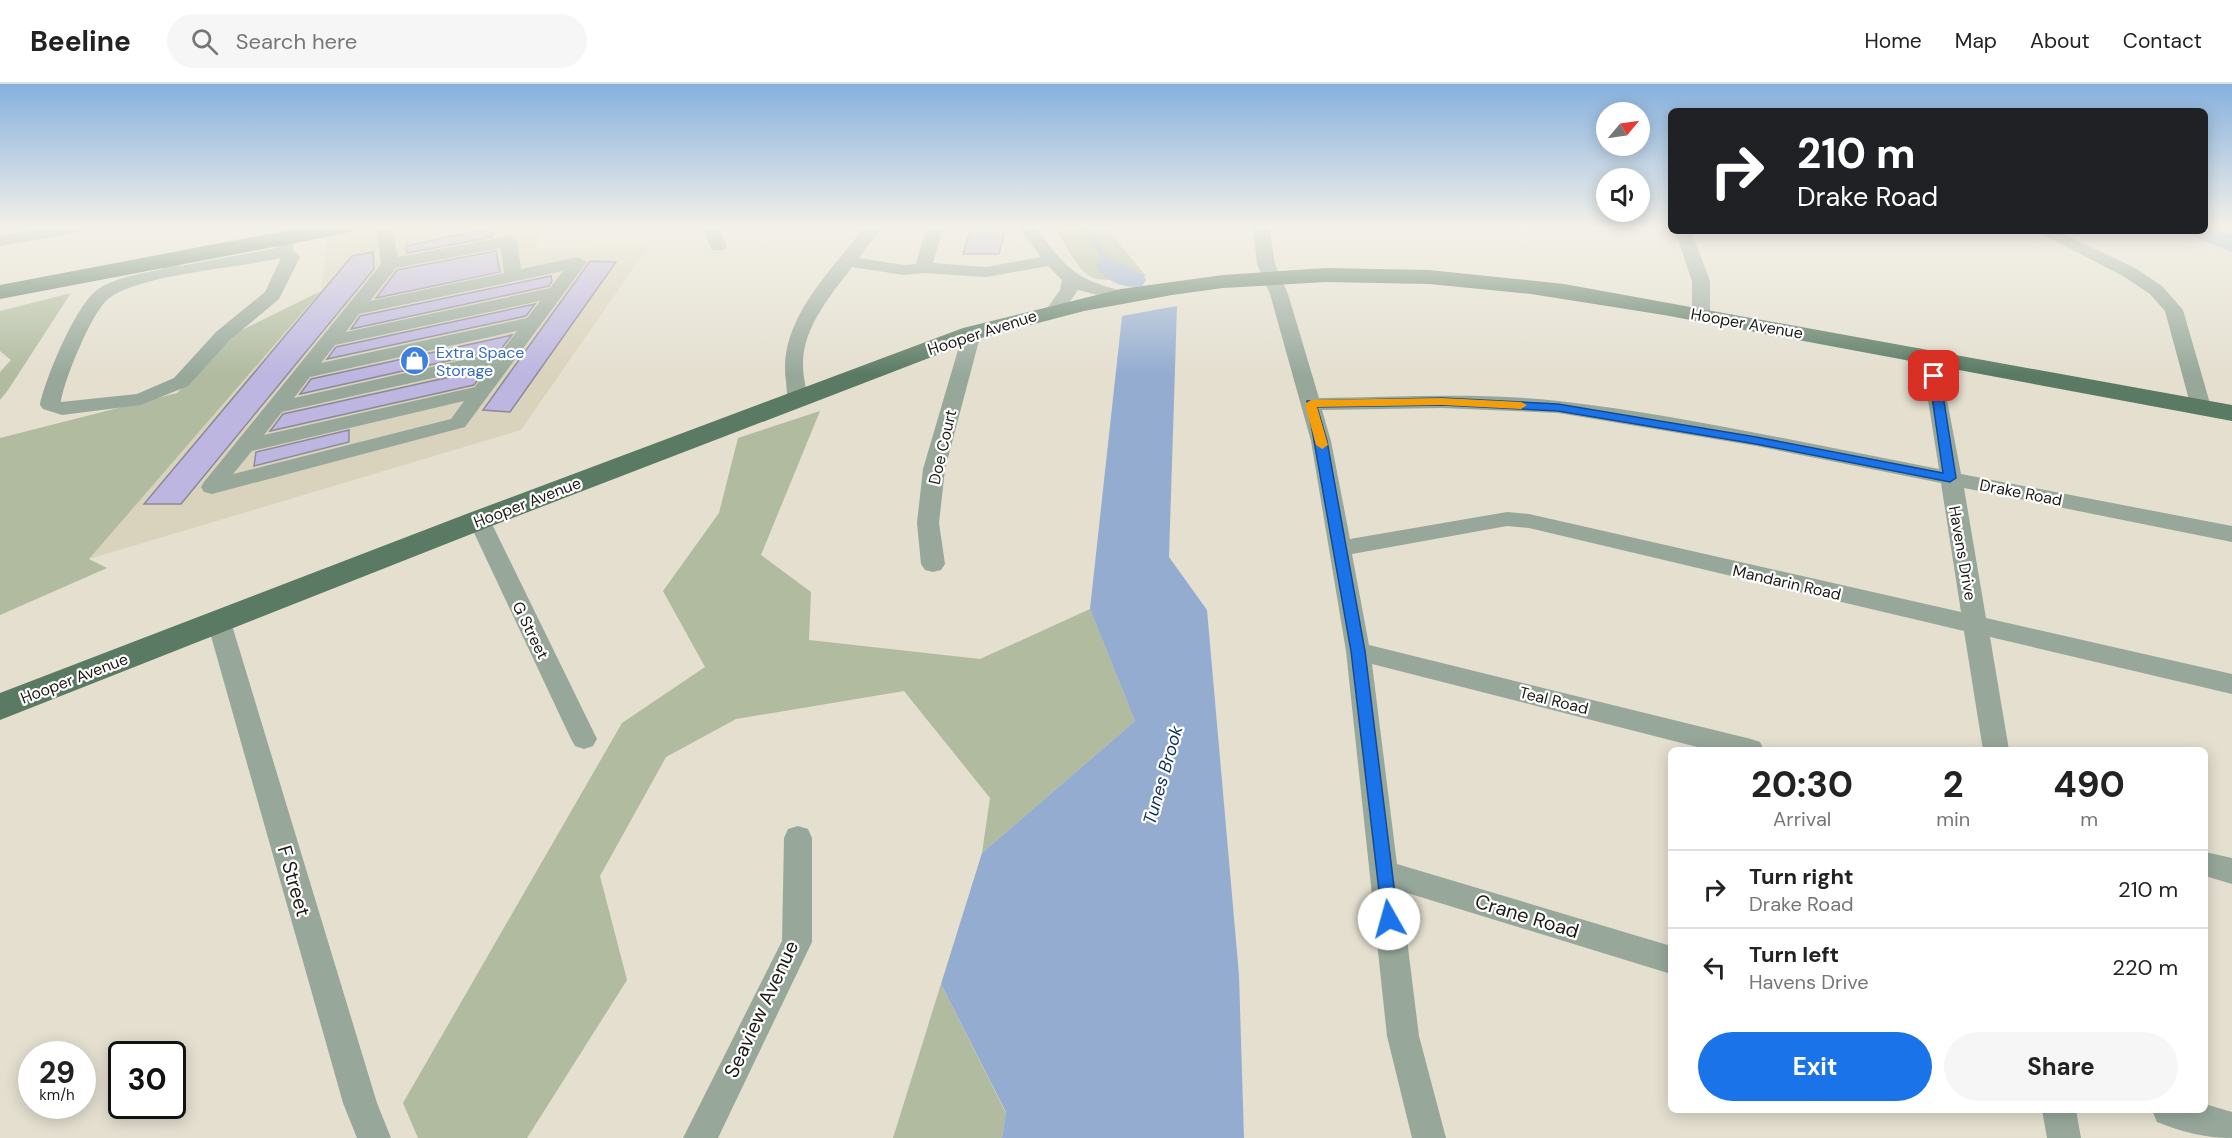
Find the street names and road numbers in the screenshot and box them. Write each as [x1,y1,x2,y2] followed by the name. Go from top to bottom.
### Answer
[1689,303,1805,344] street label: Hooper Avenue
[925,305,1039,360] street label: Hooper Avenue
[924,408,961,487] street label: Doe Court
[470,472,584,533] street label: Hooper Avenue
[1978,474,2064,511] street label: Drake Road
[1944,504,1981,602] street label: Havens Drive
[1731,560,1843,605] street label: Mandarin Road
[508,598,554,663] street label: G Street
[17,648,131,709] street label: Hooper Avenue
[1517,682,1591,719] street label: Teal Road
[271,842,317,920] street label: F Street
[1472,888,1582,944] street label: Crane Road
[718,936,804,1082] street label: Seaview Avenue

